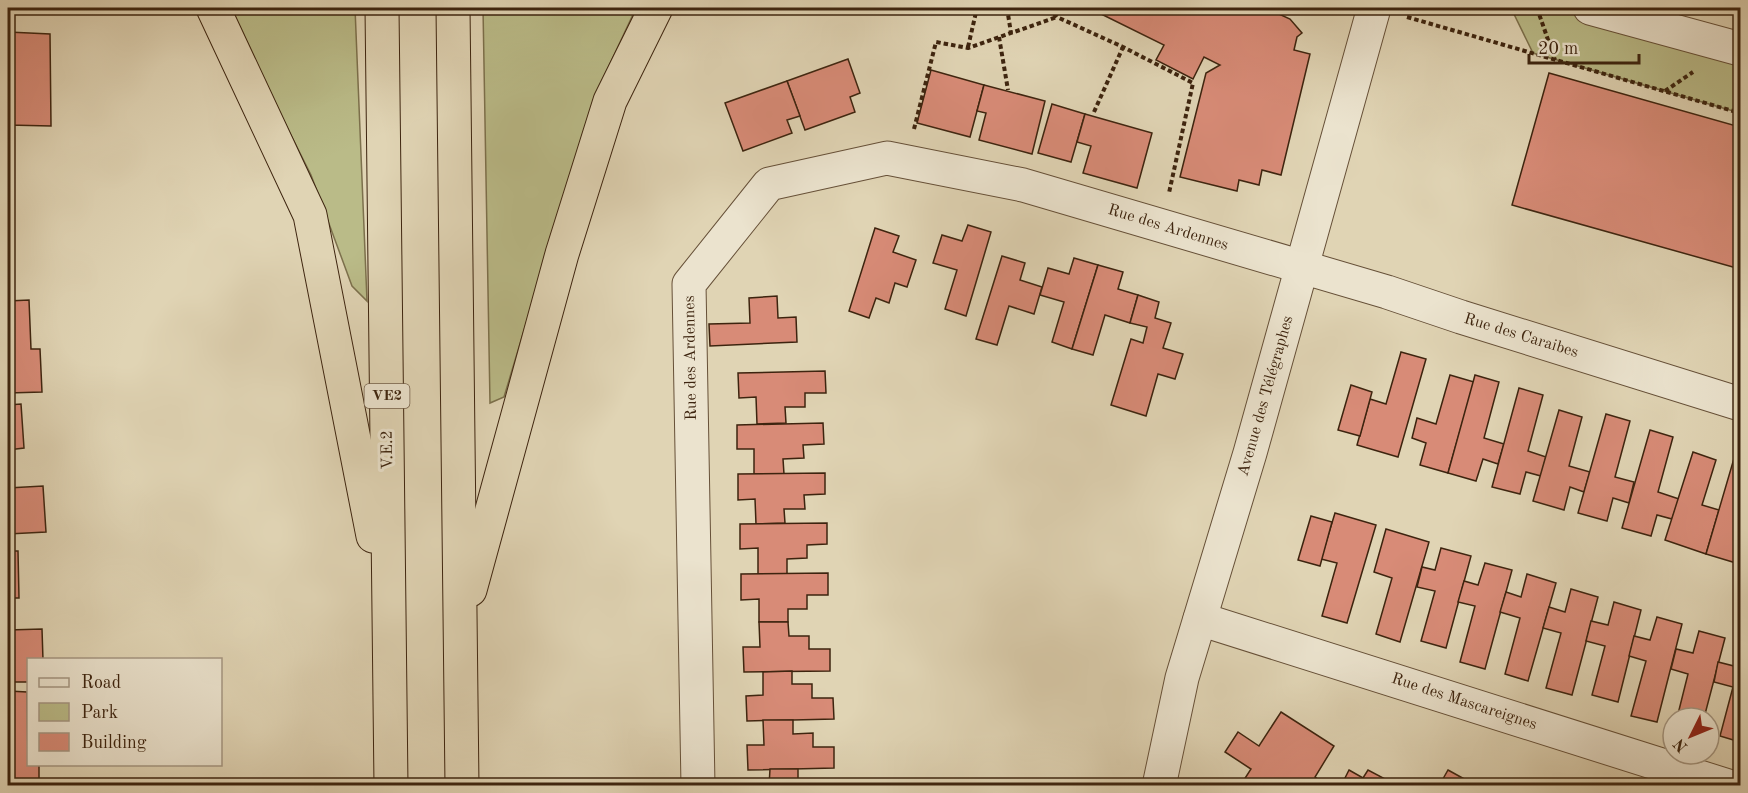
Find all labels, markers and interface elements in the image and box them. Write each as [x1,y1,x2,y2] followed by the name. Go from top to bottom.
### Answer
[1529,27,1638,65] scale bar
[1538,40,1578,58] text: 20 m
[1106,202,1230,254] street label: Rue des Ardennes
[682,295,700,421] street label: Rue des Ardennes
[1462,311,1580,361] street label: Rue des Caraibes
[1235,314,1297,478] street label: Avenue des Télégraphes
[364,384,410,408] road number: VE2
[380,430,396,470] street label: V.E.2
[27,658,222,766] legend
[1389,671,1539,733] street label: Rue des Mascareignes
[81,674,121,692] text: Road
[81,704,118,722] text: Park
[1661,706,1721,766] north arrow
[81,734,147,752] text: Building
[1671,734,1692,755] text: N

